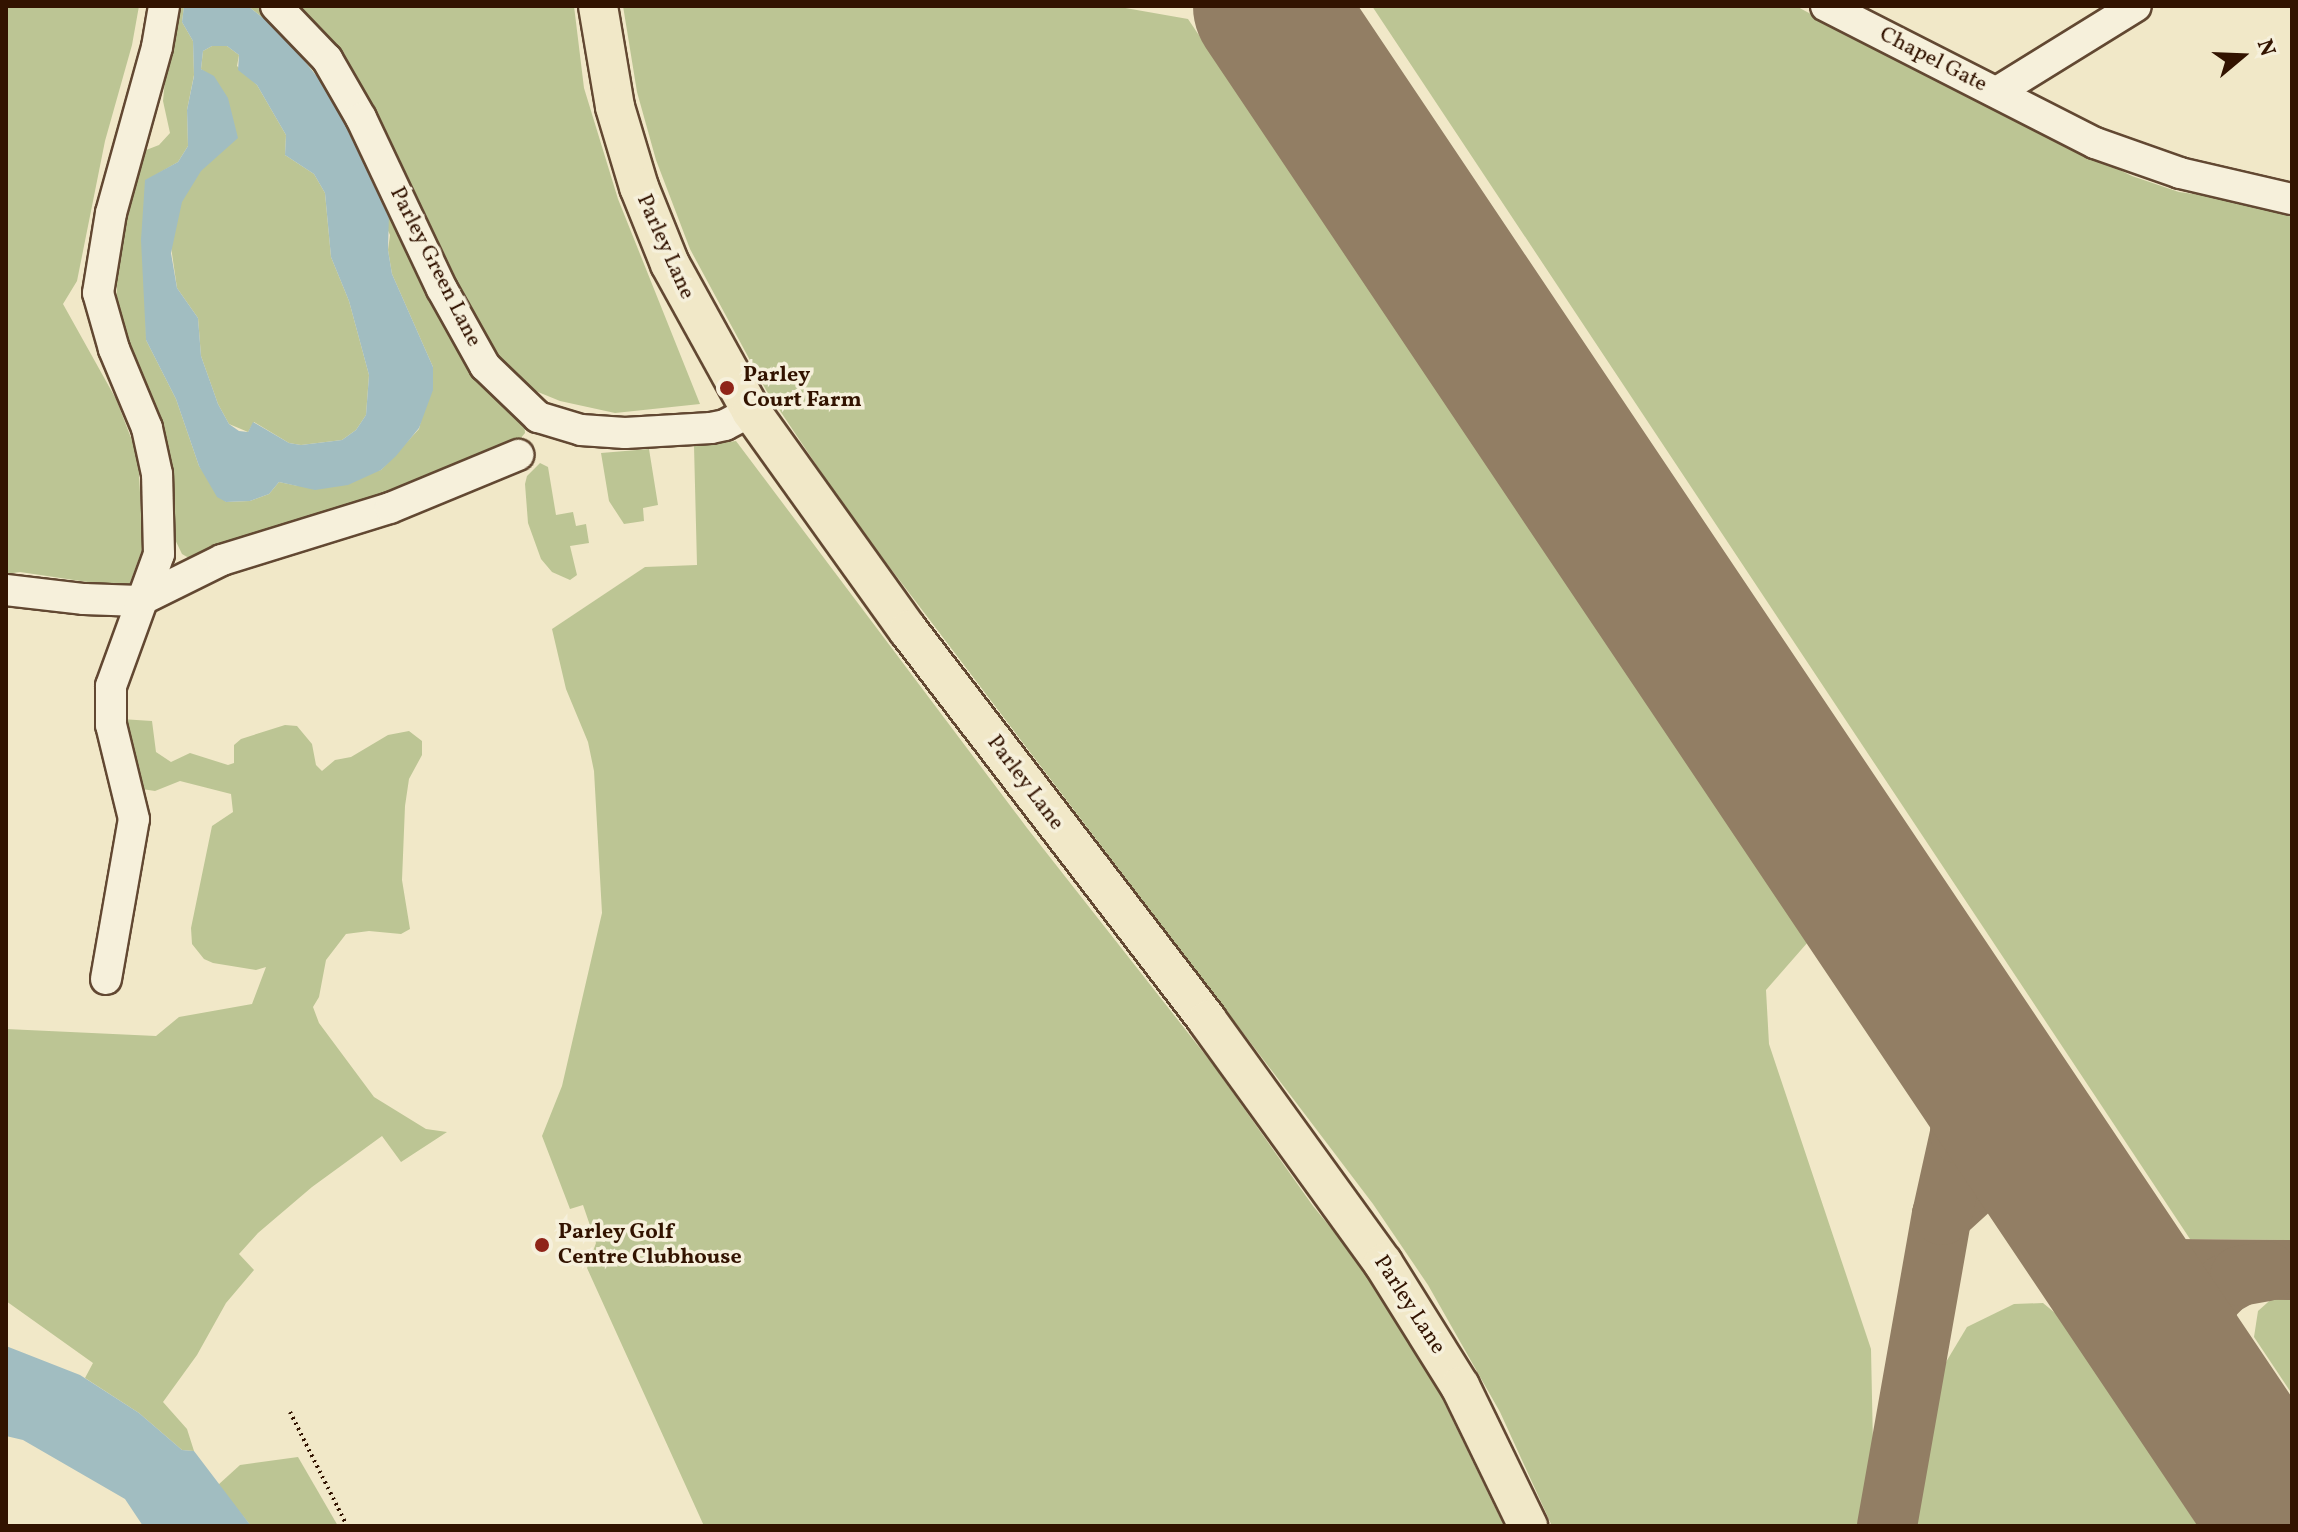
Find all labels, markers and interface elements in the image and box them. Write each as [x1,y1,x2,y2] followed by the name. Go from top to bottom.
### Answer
[2202,16,2282,96] north arrow
[1875,22,1991,98] street label: Chapel Gate
[2248,35,2282,61] text: N
[383,182,487,352] street label: Parley Green Lane
[630,190,700,304] street label: Parley Lane
[743,362,862,414] place label: Parley Court Farm
[718,379,736,397] marker: Parley Court Farm
[980,730,1070,836] street label: Parley Lane
[558,1219,742,1270] place label: Parley Golf Centre Clubhouse
[533,1236,551,1254] marker: Parley Golf Centre Clubhouse
[1367,1250,1451,1360] street label: Parley Lane

